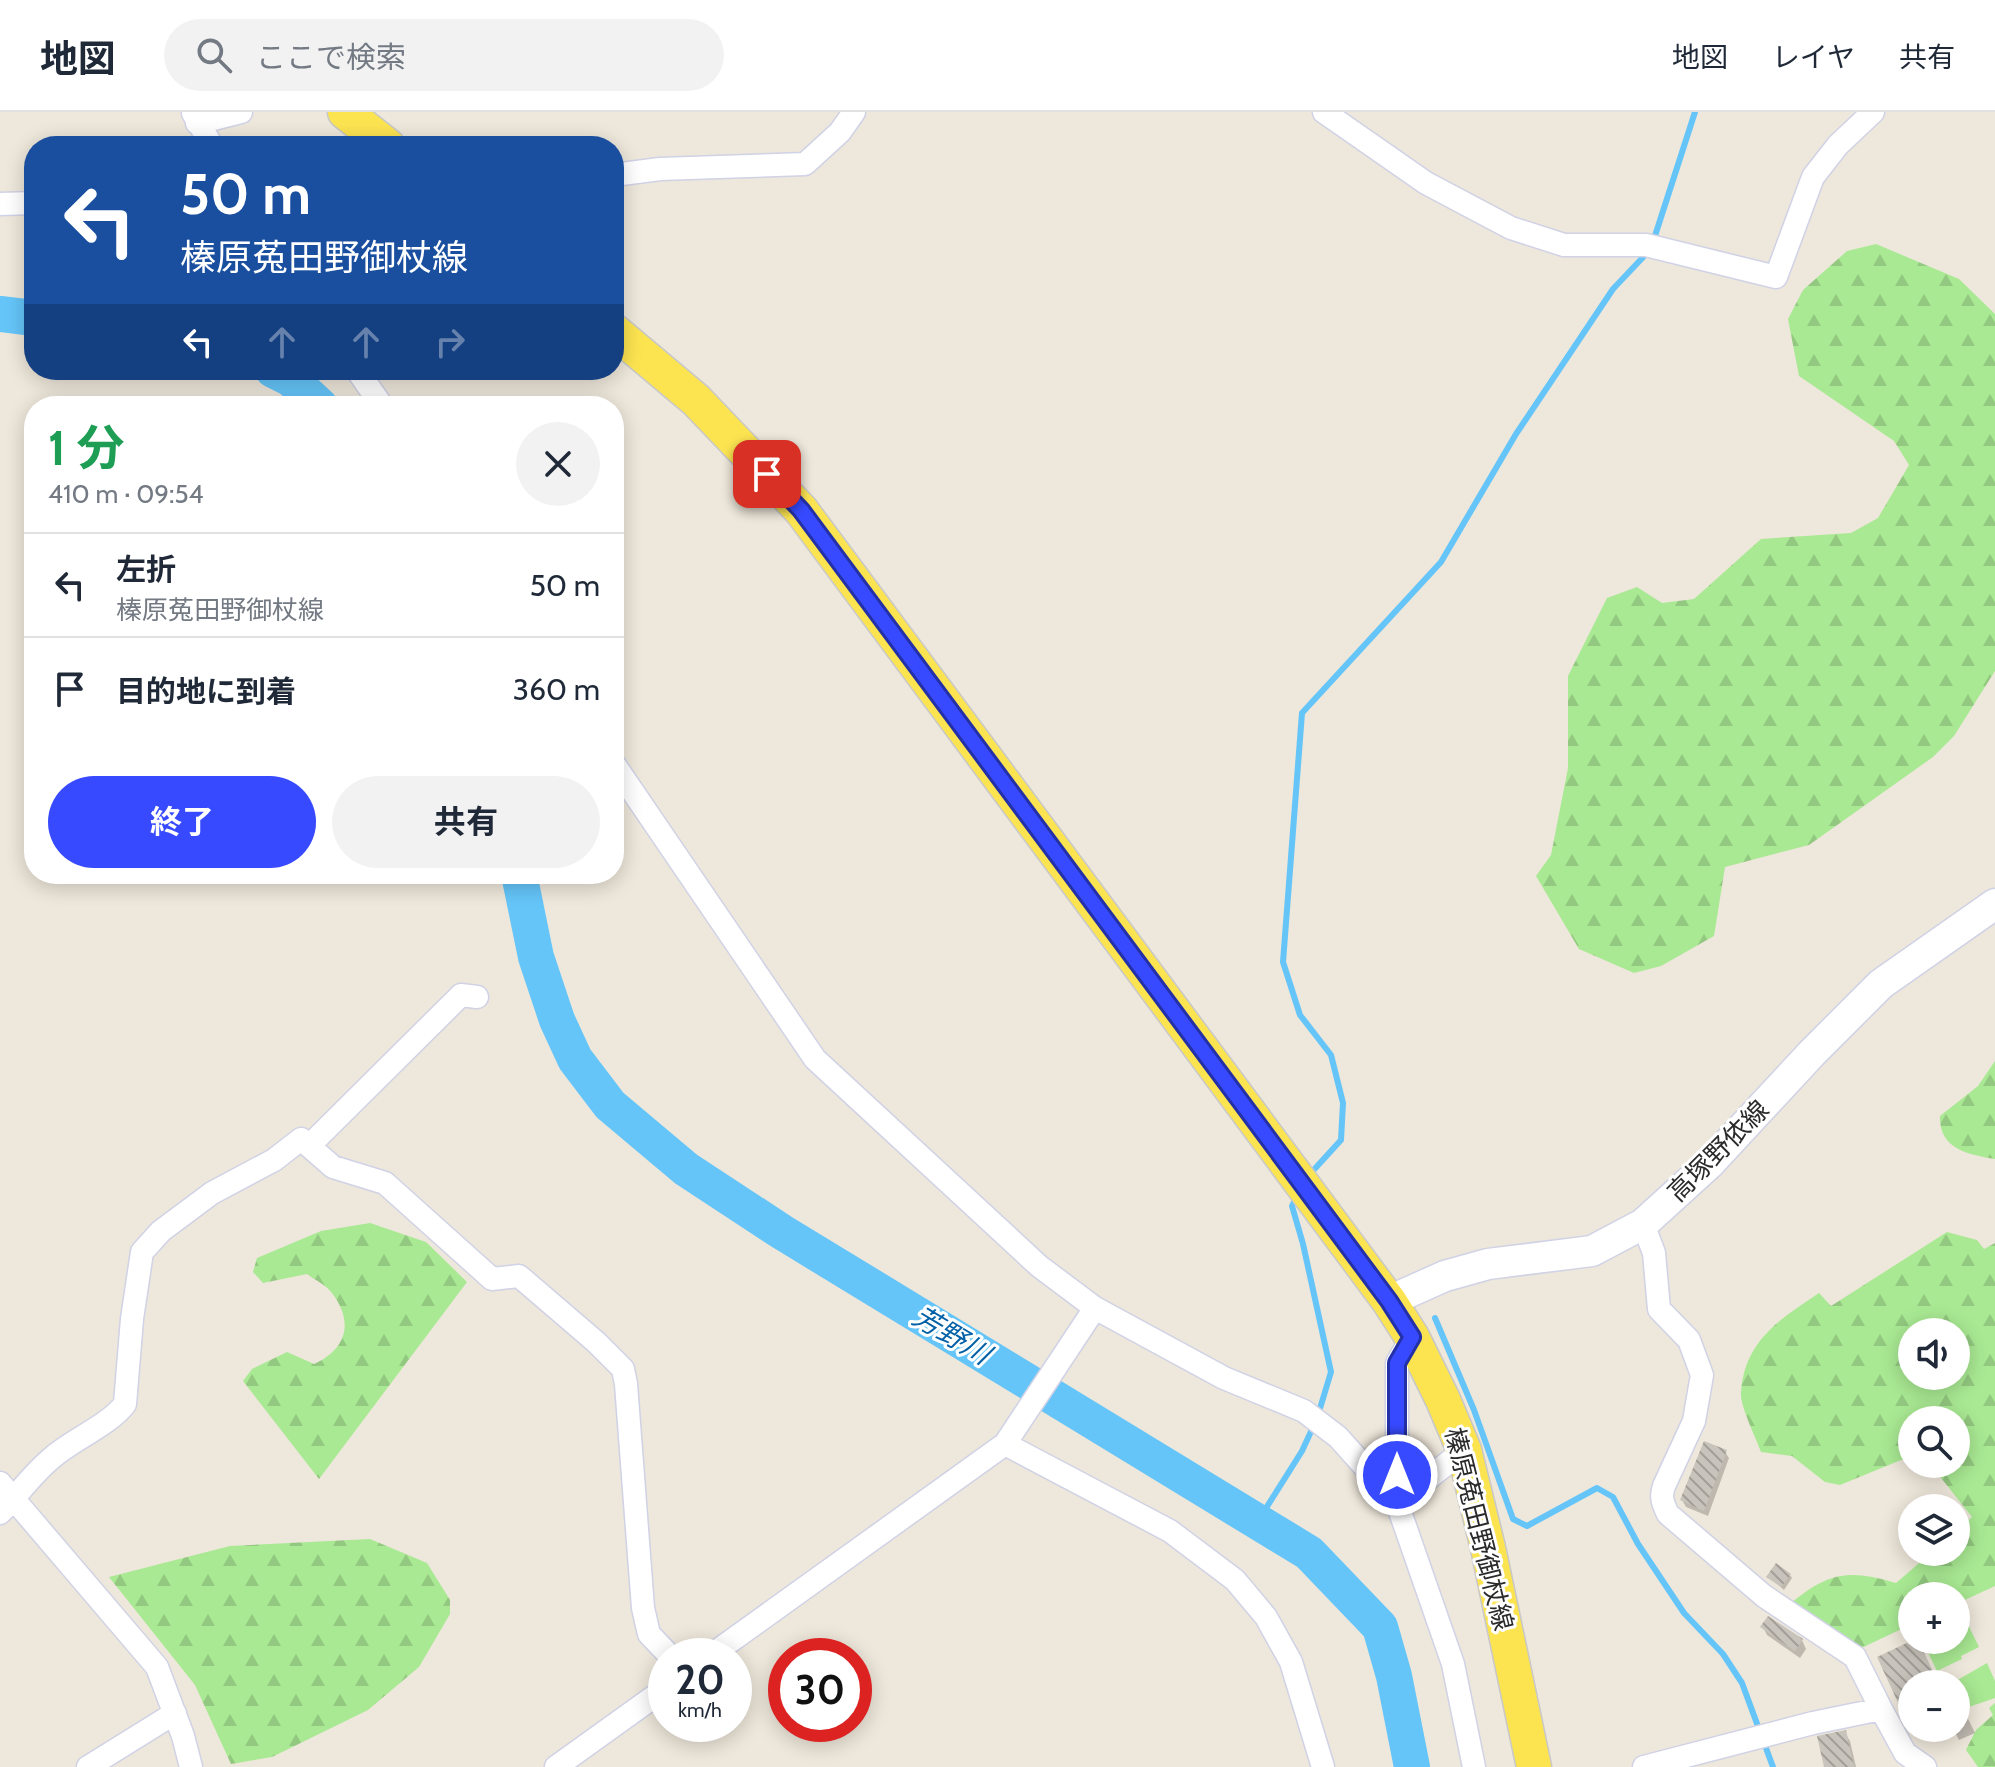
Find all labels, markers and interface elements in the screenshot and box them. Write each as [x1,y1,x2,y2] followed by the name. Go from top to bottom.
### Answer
[164,19,724,91] search box
[192,33,236,77] icon: search
[40,35,116,82] text: 地図
[256,39,406,76] text: ここで検索
[1672,40,1728,74] text: 地図
[1772,40,1855,74] text: レイヤ
[1899,40,1955,74] text: 共有
[180,160,311,228] text: 50 m
[48,168,152,272] icon: left
[180,235,468,279] text: 榛原菟田野御杖線
[176,320,220,364] icon: left
[260,320,304,364] icon: ahead
[344,320,388,364] icon: ahead
[428,320,472,364] icon: right
[48,419,125,477] text: 1 分
[516,422,600,506] button: close
[733,440,801,508] pin
[745,452,789,496] icon: arrive
[48,478,204,510] text: 410 m · 09:54
[116,551,176,588] text: 左折
[48,563,92,607] icon: left
[530,567,600,604] text: 50 m
[116,594,324,626] text: 榛原菟田野御杖線
[48,667,92,711] icon: arrive
[513,671,600,708] text: 360 m
[116,673,296,710] text: 目的地に到着
[48,776,316,868] button: 終了
[332,776,600,868] button: 共有
[1661,1094,1775,1208] street label: 高塚野依線
[907,1299,999,1373] water label: 芳野川
[1898,1318,1970,1742] map controls
[1898,1318,1970,1390] button: sound
[1898,1406,1970,1478] button: search
[1438,1424,1520,1634] street label: 榛原菟田野御杖線
[1355,1433,1439,1517] position arrow
[1898,1494,1970,1566] button: layers
[1898,1582,1970,1654] button: +
[768,1638,872,1742] speed limit sign: 30
[675,1655,725,1704] text: 20
[1898,1670,1970,1742] button: −
[678,1698,722,1722] text: km/h

